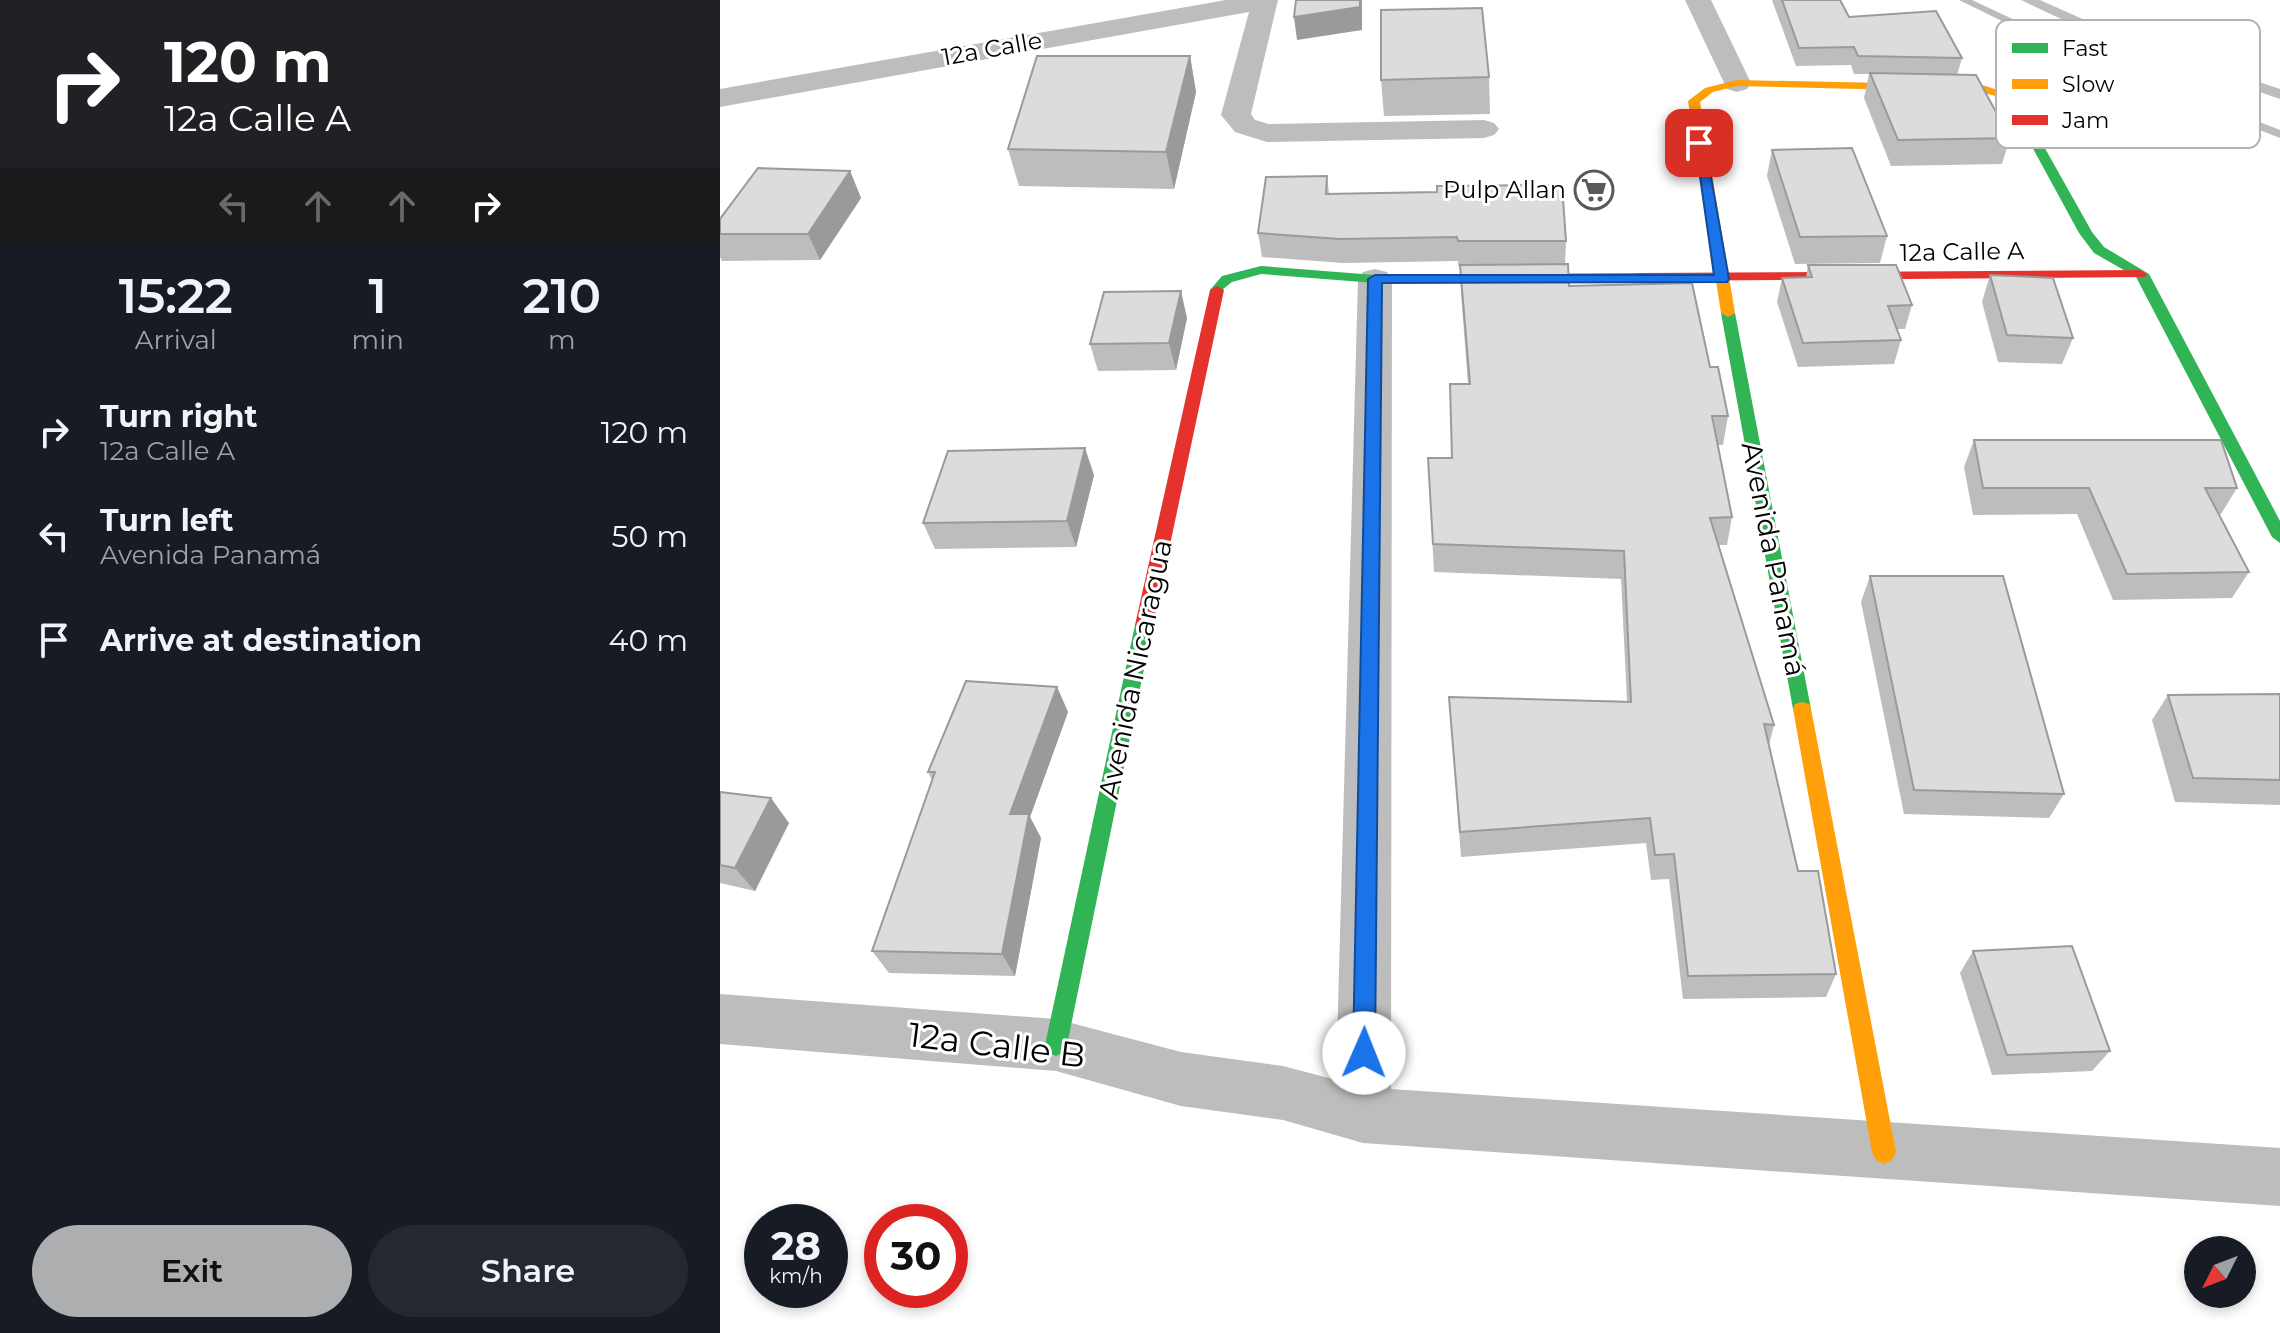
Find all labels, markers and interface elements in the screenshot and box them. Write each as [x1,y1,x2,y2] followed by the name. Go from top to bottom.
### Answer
[1996,20,2260,148] legend
[940,25,1044,72] street label: 12a Calle
[164,28,332,96] text: 120 m
[32,32,136,136] icon: right
[2062,35,2108,62] text: Fast
[2062,71,2115,98] text: Slow
[164,96,351,140] text: 12a Calle A
[2061,107,2109,134] text: Jam
[1665,109,1733,177] pin
[1677,121,1721,165] icon: arrive
[1573,169,1615,211] supermarket icon: Pulp Allan
[1443,175,1566,204] place label: Pulp Allan
[212,184,256,228] icon: left
[296,184,340,228] icon: ahead
[380,184,424,228] icon: ahead
[464,184,508,228] icon: right
[1899,236,2025,267] street label: 12a Calle A
[119,267,233,325] text: 15:22
[369,267,387,325] text: 1
[523,267,601,325] text: 210
[135,324,217,356] text: Arrival
[352,324,404,356] text: min
[548,324,576,356] text: m
[100,398,257,435] text: Turn right
[32,410,76,454] icon: right
[601,414,688,451] text: 120 m
[100,435,235,467] text: 12a Calle A
[1735,439,1813,679] street label: Avenida Panamá
[100,502,233,539] text: Turn left
[32,514,76,558] icon: left
[611,518,688,555] text: 50 m
[1091,536,1179,802] street label: Avenida Nicaragua
[100,539,321,571] text: Avenida Panamá
[32,618,76,662] icon: arrive
[100,622,422,659] text: Arrive at destination
[609,622,688,659] text: 40 m
[1322,1011,1406,1095] position arrow
[906,1013,1088,1077] street label: 12a Calle B
[864,1204,968,1308] speed limit sign: 30
[771,1221,821,1270] text: 28
[32,1225,352,1317] button: Exit
[368,1225,688,1317] button: Share
[2184,1236,2256,1308] north arrow
[2184,1236,2256,1308] map controls
[769,1264,823,1288] text: km/h

